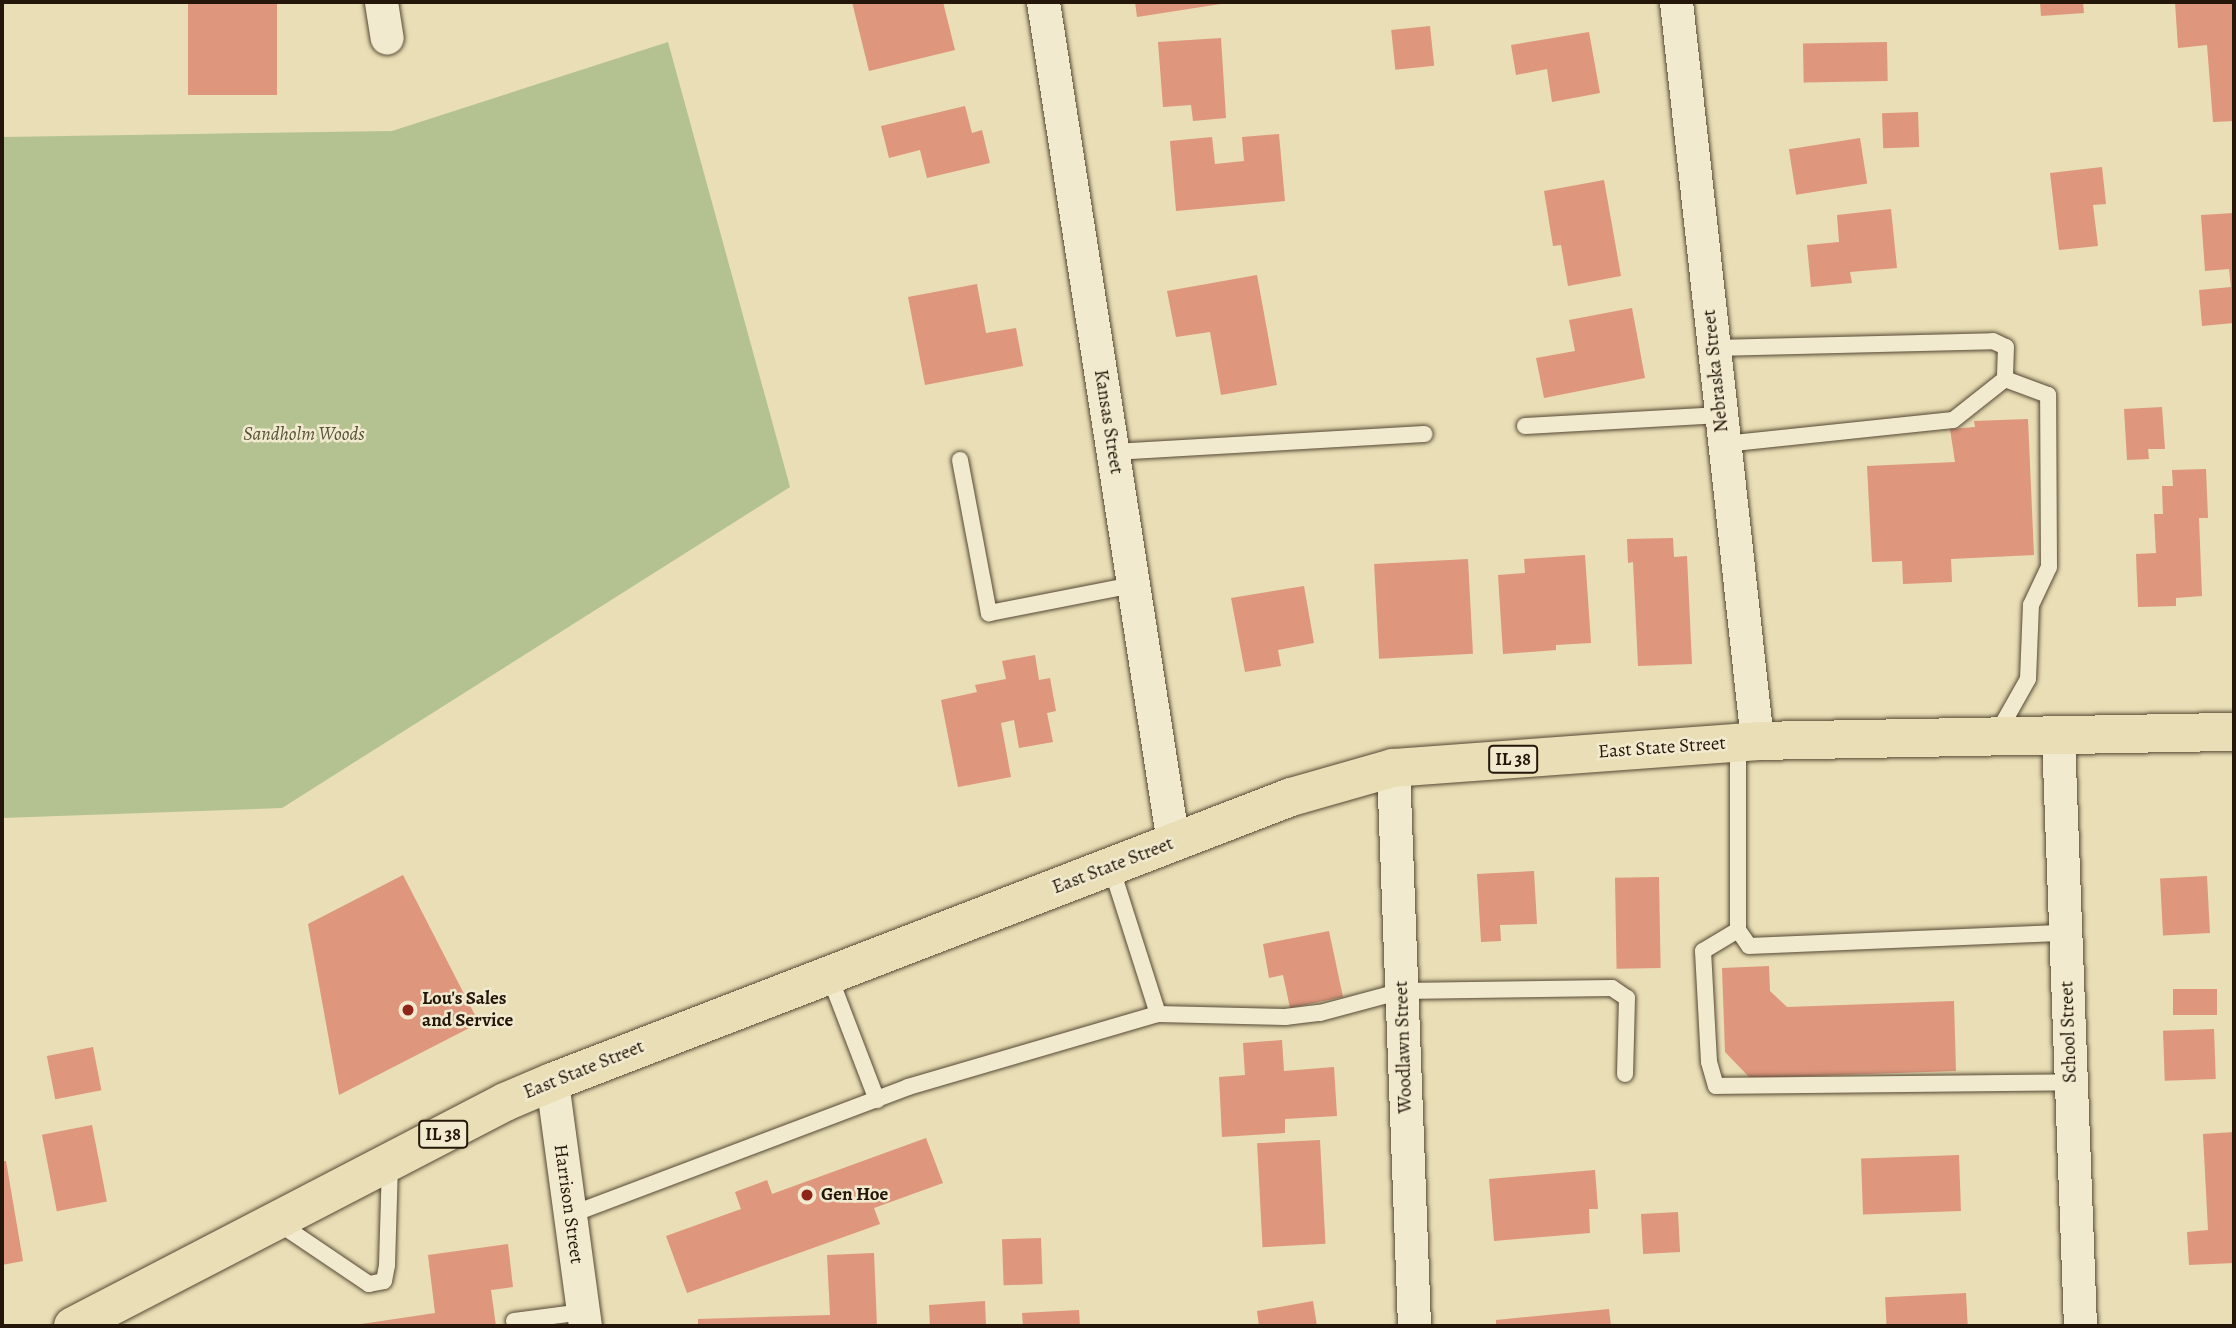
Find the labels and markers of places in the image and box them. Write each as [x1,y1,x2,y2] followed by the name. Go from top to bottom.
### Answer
[422,988,513,1032] place label: Lou's Sales and Service
[400,1002,416,1018] marker: Lou's Sales and Service
[821,1184,888,1206] place label: Gen Hoe
[799,1187,815,1203] marker: Gen Hoe

